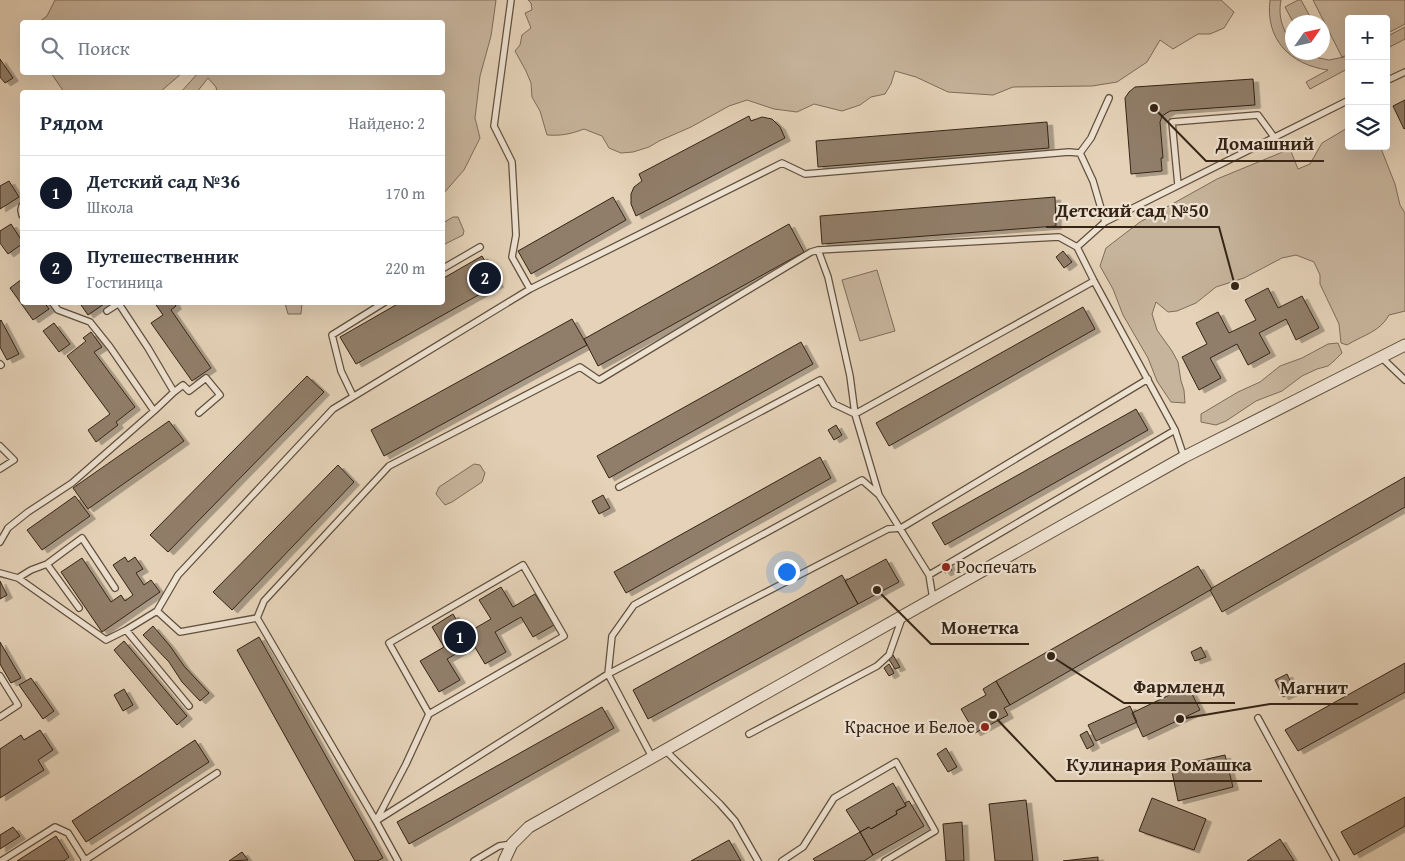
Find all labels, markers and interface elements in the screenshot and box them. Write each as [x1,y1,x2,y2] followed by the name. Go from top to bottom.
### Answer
[1285,15,1330,60] north arrow
[1345,15,1390,150] map controls
[1345,15,1390,60] button: +
[20,20,445,75] search box
[38,34,66,62] icon: search
[78,34,130,62] text: Поиск
[1345,60,1390,105] button: −
[1345,105,1390,150] button: layers
[40,107,103,138] text: Рядом
[348,111,425,135] text: Найдено: 2
[1206,127,1324,161] callout: Домашний
[1215,129,1314,157] text: Домашний
[87,167,240,195] text: Детский сад №36
[52,181,60,205] text: 1
[385,181,425,205] text: 170 m
[1046,193,1219,227] callout: Детский сад №50
[87,195,133,219] text: Школа
[1054,196,1209,224] text: Детский сад №50
[87,242,238,270] text: Путешественник
[52,256,60,280] text: 2
[385,256,425,280] text: 220 m
[469,259,501,297] pin: 2
[87,270,163,294] text: Гостиница
[956,553,1037,580] place label: Роспечать
[774,559,800,585] your location
[940,561,952,573] marker: Роспечать
[931,610,1029,644] callout: Монетка
[941,613,1019,641] text: Монетка
[444,618,476,656] pin: 1
[1124,669,1235,703] callout: Фармленд
[1270,670,1358,704] callout: Магнит
[1133,672,1225,700] text: Фармленд
[1280,673,1349,701] text: Магнит
[845,713,975,740] place label: Красное и Белое
[979,721,991,733] marker: Красное и Белое
[1056,747,1262,781] callout: Кулинария Ромашка
[1066,750,1252,778] text: Кулинария Ромашка

